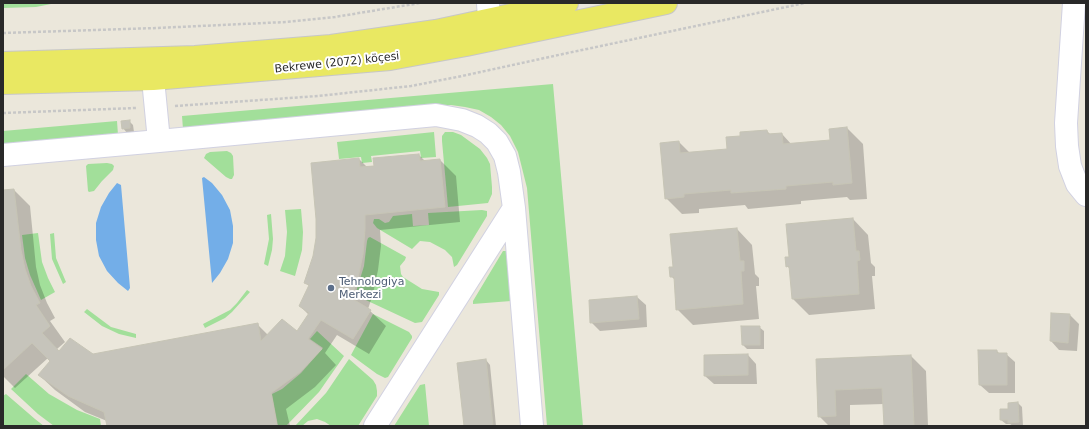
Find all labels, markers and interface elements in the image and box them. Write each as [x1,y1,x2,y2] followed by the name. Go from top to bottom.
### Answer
[274,50,400,76] street label: Bekrewe (2072) köçesi
[339,275,404,301] place label: Tehnologiya Merkezi
[326,283,336,293] marker: Tehnologiya Merkezi

